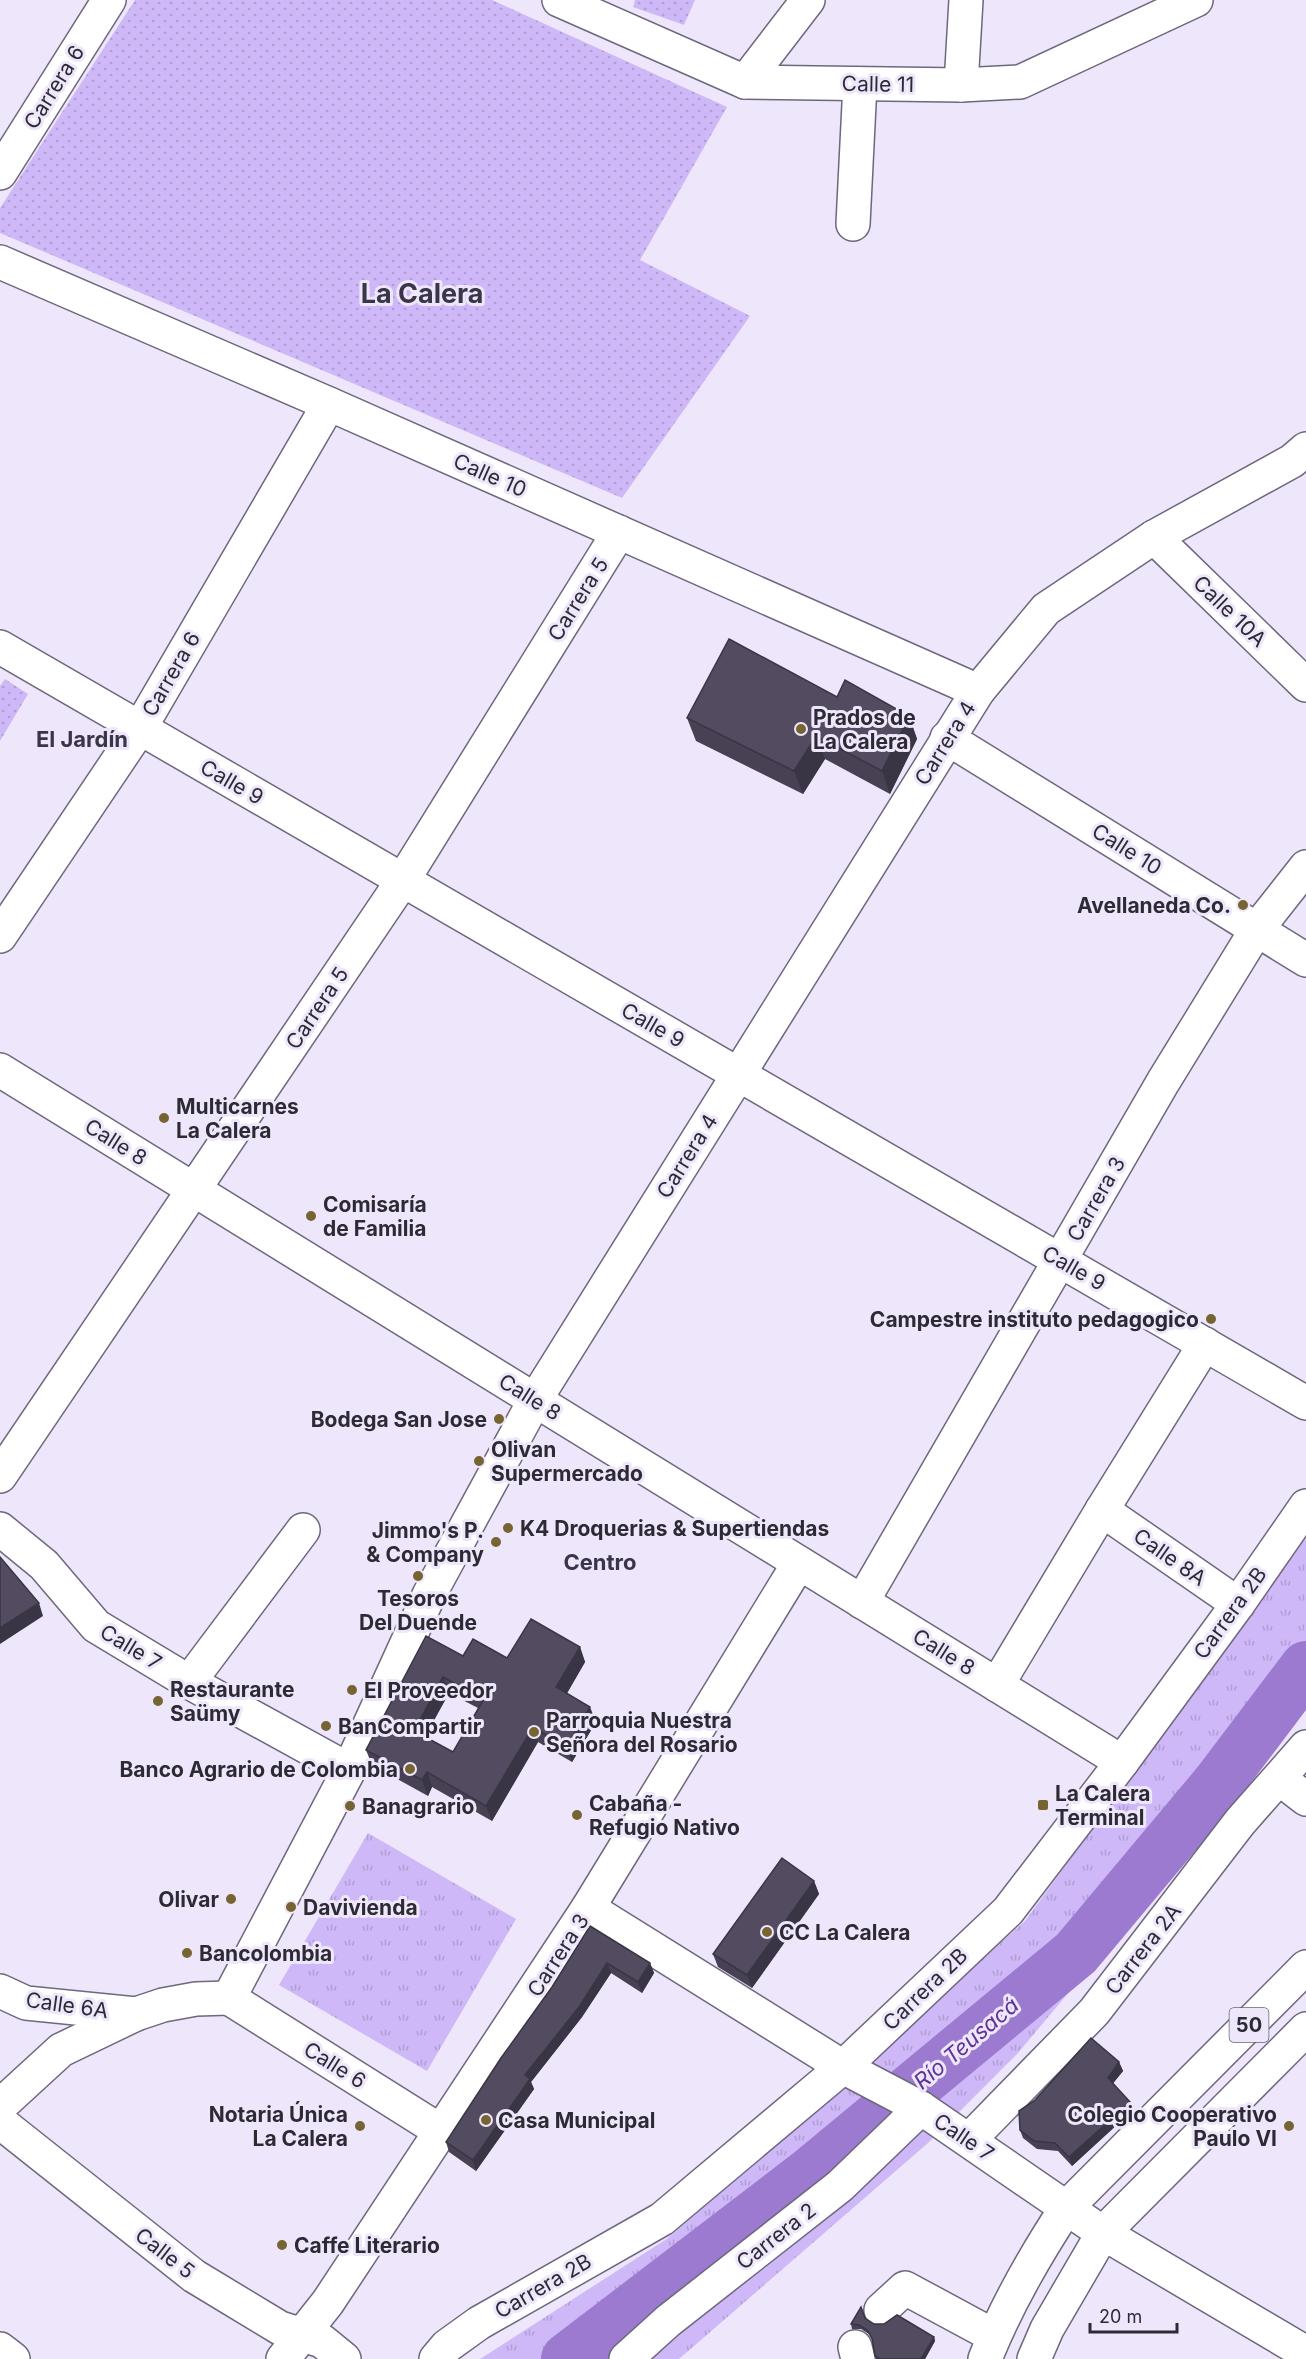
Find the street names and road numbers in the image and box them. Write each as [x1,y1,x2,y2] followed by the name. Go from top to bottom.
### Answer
[19,41,89,133] street label: Carrera 6
[842,71,914,97] street label: Calle 11
[450,448,530,502] street label: Calle 10
[543,553,613,645] street label: Carrera 5
[1188,570,1272,652] street label: Calle 10A
[137,627,205,721] street label: Carrera 6
[909,696,981,790] street label: Carrera 4
[196,754,268,810] street label: Calle 9
[1088,818,1166,880] street label: Calle 10
[280,962,354,1054] street label: Carrera 5
[617,997,689,1053] street label: Calle 9
[651,1109,723,1203] street label: Carrera 4
[80,1113,152,1171] street label: Calle 8
[1062,1152,1130,1246] street label: Carrera 3
[1038,1240,1110,1296] street label: Calle 9
[494,1368,566,1426] street label: Calle 8
[1129,1523,1211,1591] street label: Calle 8A
[1188,1562,1272,1664] street label: Carrera 2B
[96,1619,166,1675] street label: Calle 7
[908,1623,980,1681] street label: Calle 8
[1100,1899,1186,1999] street label: Carrera 2A
[522,1909,594,2001] street label: Carrera 3
[878,1943,972,2035] street label: Carrera 2B
[24,1987,110,2023] street label: Calle 6A
[1230,2008,1268,2042] road number: 50
[299,2036,371,2094] street label: Calle 6
[929,2108,999,2166] street label: Calle 7
[731,2197,821,2275] street label: Carrera 2
[130,2222,200,2284] street label: Calle 5
[490,2248,596,2324] street label: Carrera 2B

